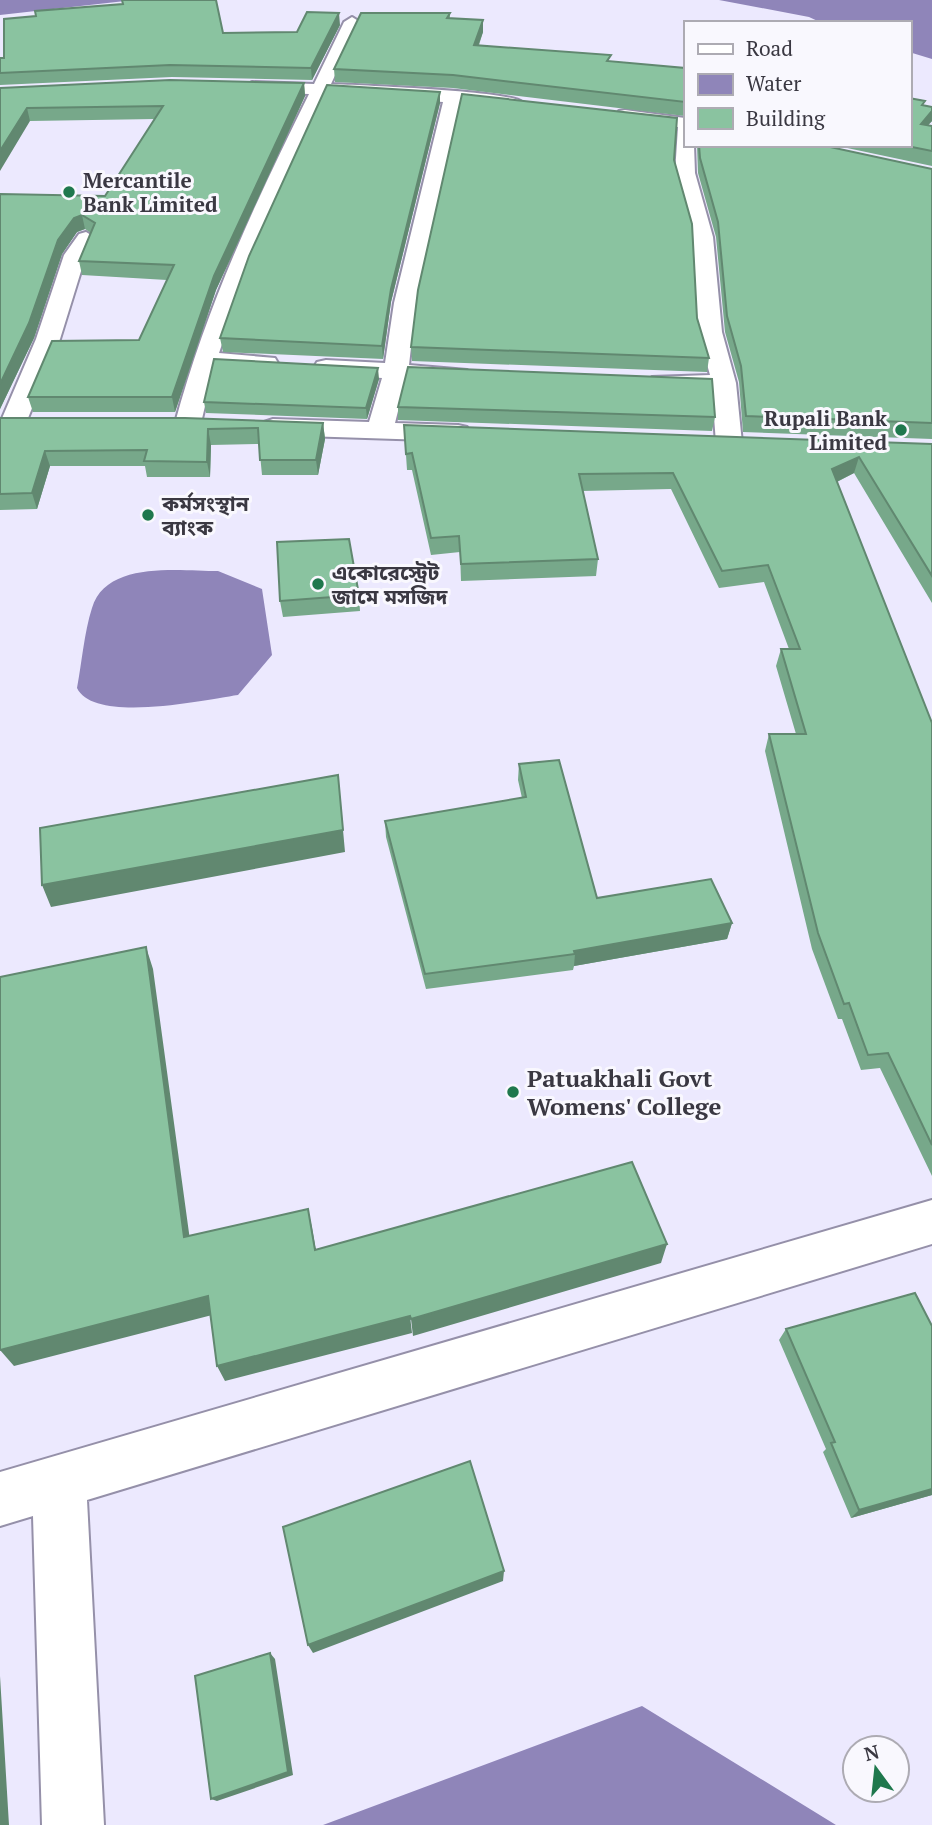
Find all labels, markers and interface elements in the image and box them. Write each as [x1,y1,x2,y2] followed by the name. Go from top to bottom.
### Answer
[684,21,911,147] legend
[746,34,793,62] text: Road
[746,69,801,97] text: Water
[746,104,826,132] text: Building
[83,166,218,218] place label: Mercantile Bank Limited
[61,184,77,200] marker: Mercantile Bank Limited
[764,404,888,456] place label: Rupali Bank Limited
[893,422,909,438] marker: Rupali Bank Limited
[161,489,250,541] place label: কর্মসংস্থান ব্যাংক
[140,507,156,523] marker: কর্মসংস্থান ব্যাংক
[331,558,449,610] place label: একোরেস্ট্রেট জামে মসজিদ
[310,576,326,592] marker: একোরেস্ট্রেট জামে মসজিদ
[527,1062,722,1122] place label: Patuakhali Govt Womens' College
[505,1084,521,1100] marker: Patuakhali Govt Womens' College
[841,1734,911,1804] north arrow
[861,1738,882,1766] text: N

